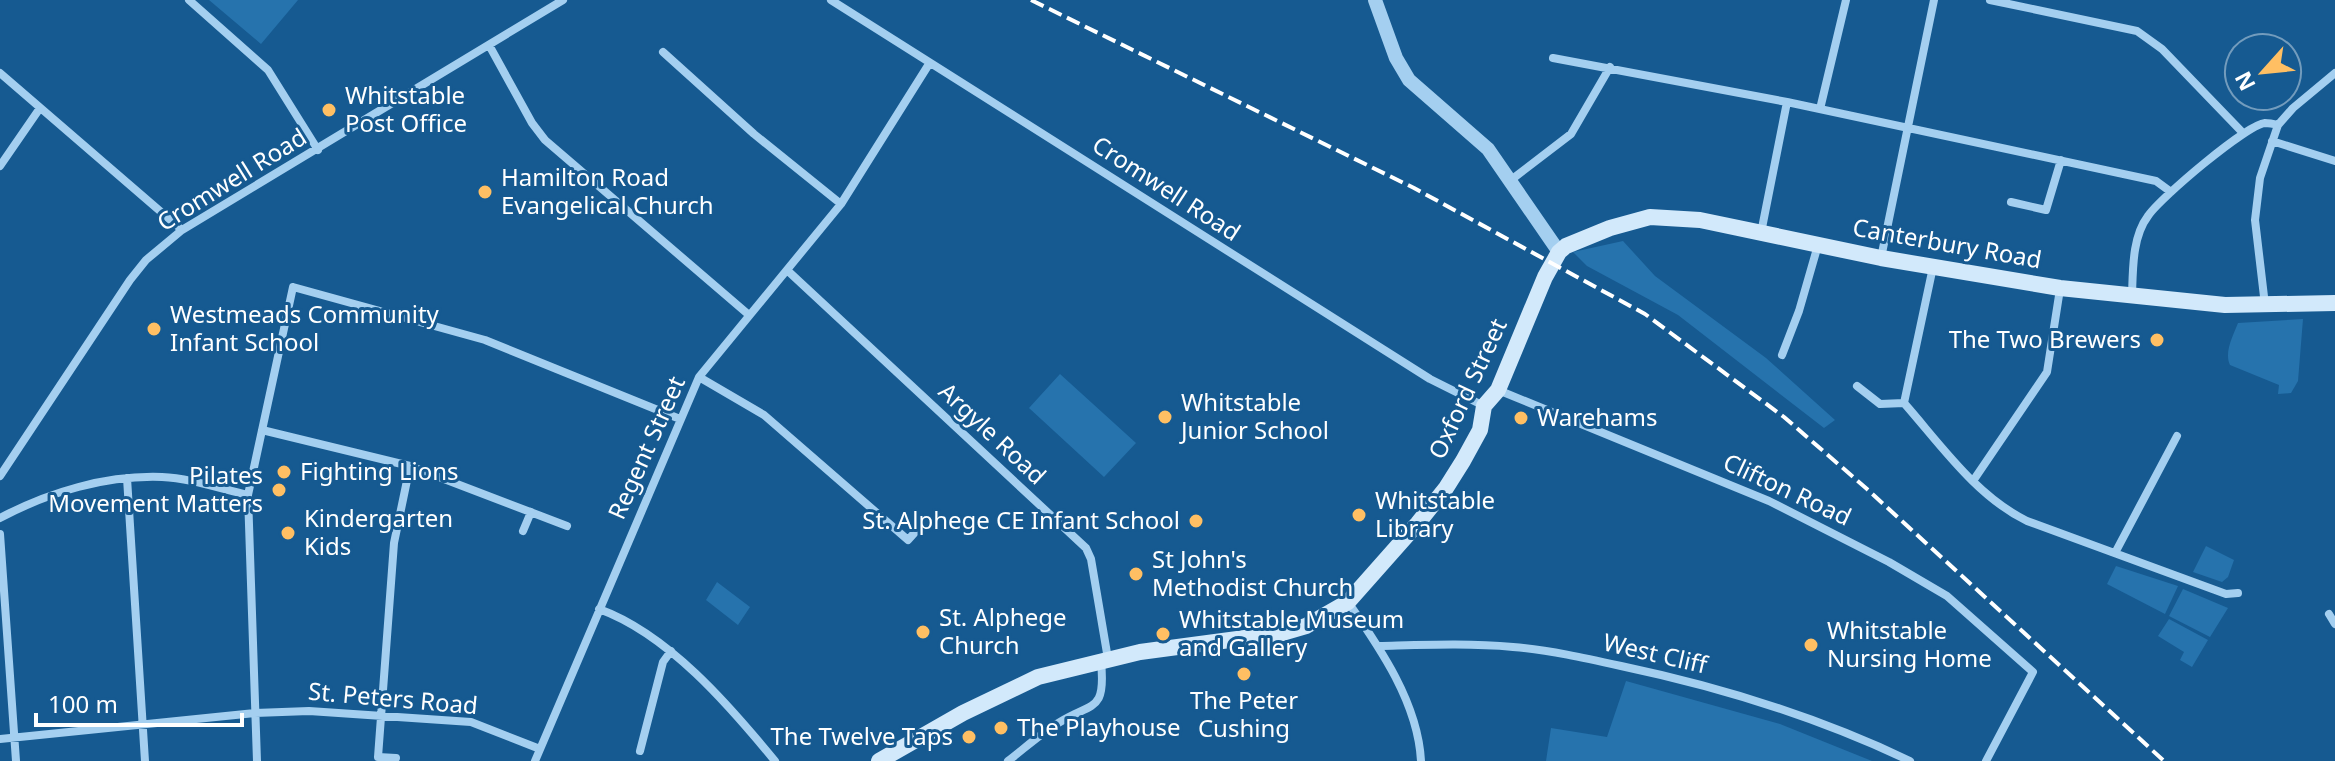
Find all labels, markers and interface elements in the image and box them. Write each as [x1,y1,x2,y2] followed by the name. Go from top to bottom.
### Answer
[2223,32,2303,112] north arrow
[2227,67,2262,96] text: N
[345,78,467,139] place label: Whitstable Post Office
[320,101,338,119] marker: Whitstable Post Office
[150,120,312,238] street label: Cromwell Road
[1086,128,1247,248] street label: Cromwell Road
[501,160,714,221] place label: Hamilton Road Evangelical Church
[476,183,494,201] marker: Hamilton Road Evangelical Church
[1850,210,2044,275] street label: Canterbury Road
[170,297,440,358] place label: Westmeads Community Infant School
[1420,312,1514,464] street label: Oxford Street
[145,320,163,338] marker: Westmeads Community Infant School
[1949,322,2141,355] place label: The Two Brewers
[2148,331,2166,349] marker: The Two Brewers
[599,370,692,524] street label: Regent Street
[932,375,1054,491] street label: Argyle Road
[1179,385,1329,446] place label: Whitstable Junior School
[1537,400,1658,433] place label: Warehams
[1156,408,1174,426] marker: Whitstable Junior School
[1512,409,1530,427] marker: Warehams
[1718,445,1857,533] street label: Clifton Road
[300,454,459,487] place label: Fighting Lions
[48,458,263,519] place label: Pilates Movement Matters
[275,463,293,481] marker: Fighting Lions
[270,481,288,499] marker: Pilates Movement Matters
[1375,483,1495,544] place label: Whitstable Library
[304,501,453,562] place label: Kindergarten Kids
[862,503,1180,536] place label: St. Alphege CE Infant School
[1350,506,1368,524] marker: Whitstable Library
[1187,512,1205,530] marker: St. Alphege CE Infant School
[279,524,297,542] marker: Kindergarten Kids
[1152,542,1353,603] place label: St John's Methodist Church
[1127,565,1145,583] marker: St John's Methodist Church
[939,600,1066,661] place label: St. Alphege Church
[1179,602,1404,663] place label: Whitstable Museum and Gallery
[1827,613,1992,674] place label: Whitstable Nursing Home
[914,623,932,641] marker: St. Alphege Church
[1154,625,1172,643] marker: Whitstable Museum and Gallery
[1600,625,1712,681] street label: West Cliff
[1802,636,1820,654] marker: Whitstable Nursing Home
[1235,665,1253,683] marker: The Peter Cushing
[307,674,479,721] street label: St. Peters Road
[36,677,242,727] scale bar
[1190,683,1298,744] place label: The Peter Cushing
[48,687,118,720] text: 100 m
[1017,710,1181,743] place label: The Playhouse
[770,719,953,752] place label: The Twelve Taps
[992,719,1010,737] marker: The Playhouse
[960,728,978,746] marker: The Twelve Taps

